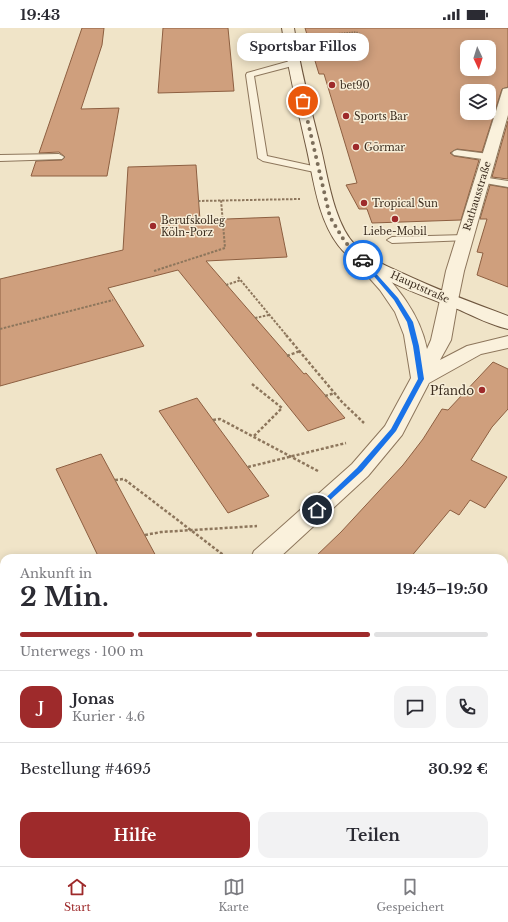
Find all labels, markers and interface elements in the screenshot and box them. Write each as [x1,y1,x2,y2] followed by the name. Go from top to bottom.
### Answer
[20,5,60,24] text: 19:43
[237,33,369,61] callout: Sportsbar Fillos
[249,38,357,55] text: Sportsbar Fillos
[460,40,496,76] north arrow
[460,40,496,120] map controls
[339,79,370,92] place label: bet90
[327,80,337,90] marker: bet90
[286,84,320,118] pin
[460,84,496,120] button: layers
[292,90,314,112] icon: bag
[354,110,408,123] place label: Sports Bar
[341,111,351,121] marker: Sports Bar
[364,141,405,154] place label: Görmar
[351,142,361,152] marker: Görmar
[460,159,494,232] street label: Rathausstraße
[372,197,438,210] place label: Tropical Sun
[359,198,369,208] marker: Tropical Sun
[161,214,226,239] place label: Berufskolleg Köln-Porz
[390,214,400,224] marker: Liebe-Mobil
[148,221,158,231] marker: Berufskolleg Köln-Porz
[363,225,427,238] place label: Liebe-Mobil
[343,240,383,280] courier
[352,249,374,271] icon: car
[388,268,452,306] street label: Hauptstraße
[430,383,474,398] place label: Pfando
[477,385,487,395] marker: Pfando
[300,493,334,527] pin
[306,499,328,521] icon: home
[20,565,92,582] text: Ankunft in
[396,579,488,598] text: 19:45–19:50
[20,581,109,613] text: 2 Min.
[20,643,144,660] text: Unterwegs · 100 m
[394,686,436,728] button: chat
[446,686,488,728] button: phone
[72,689,114,708] text: Jonas
[38,697,44,716] text: J
[72,708,145,725] text: Kurier · 4.6
[20,759,151,778] text: Bestellung #4695
[428,759,488,778] text: 30.92 €
[20,812,250,858] button: Hilfe
[258,812,488,858] button: Teilen
[64,876,91,914] tab: Start
[218,876,249,914] tab: Karte
[377,876,444,914] tab: Gespeichert

